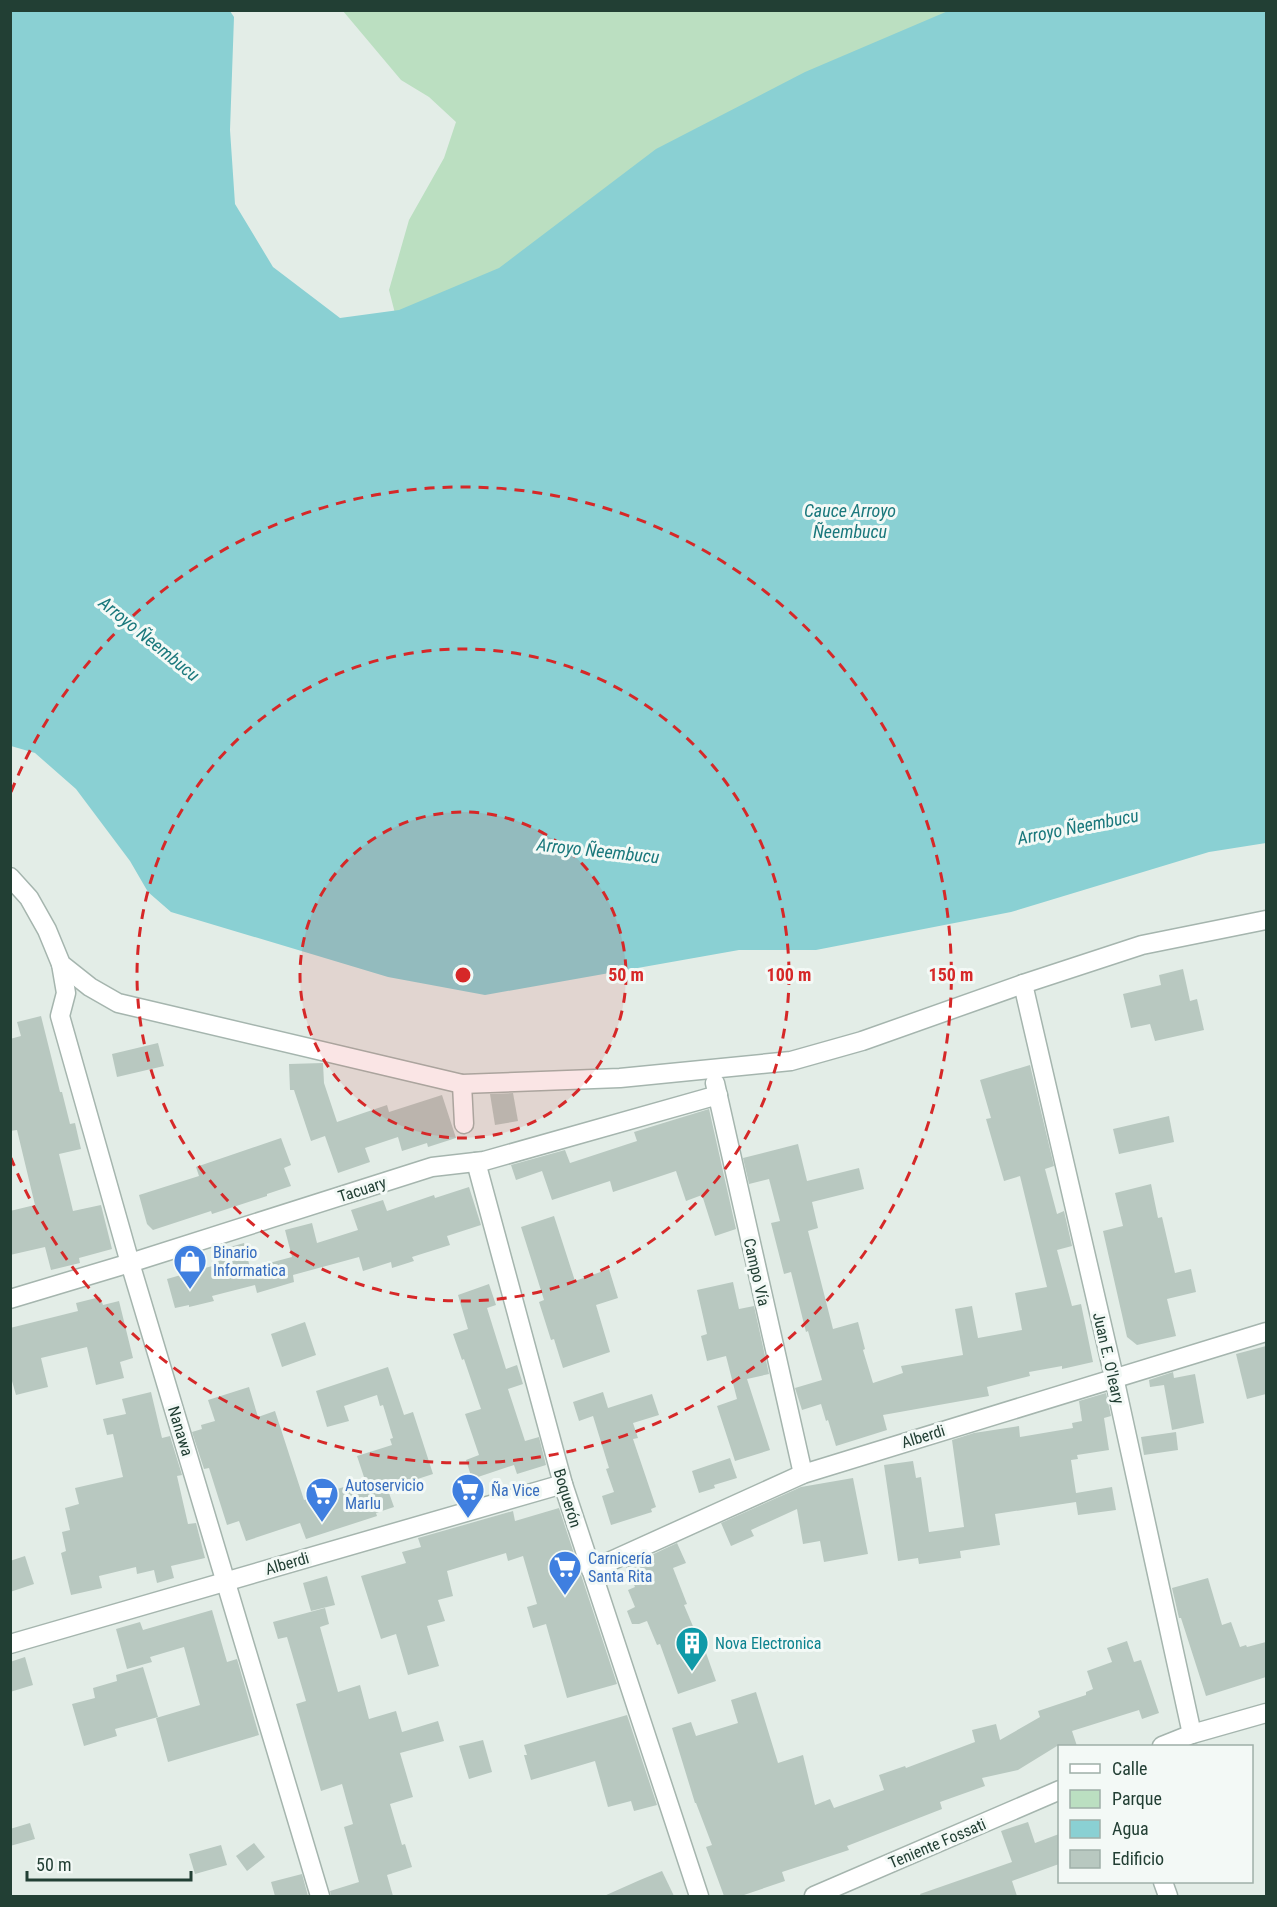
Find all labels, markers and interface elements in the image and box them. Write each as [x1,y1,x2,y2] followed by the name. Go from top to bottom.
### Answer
[804,500,896,542] water label: Cauce Arroyo Ñeembucu
[94,591,204,686] water label: Arroyo Ñeembucu
[1015,804,1141,849] water label: Arroyo Ñeembucu
[535,834,661,867] water label: Arroyo Ñeembucu
[608,964,644,985] text: 50 m
[767,964,811,985] text: 100 m
[929,964,973,985] text: 150 m
[453,965,473,985] centre of rings
[336,1173,389,1206] street label: Tacuary
[740,1236,774,1308] street label: Campo Vía
[172,1243,208,1290] shop icon: Binario Informatica
[213,1243,286,1280] place label: Binario Informatica
[1089,1311,1128,1406] street label: Juan E. O'leary
[164,1404,197,1458] street label: Nanawa
[899,1421,947,1452] street label: Alberdi
[550,1466,585,1530] street label: Boquerón
[450,1472,486,1519] supermarket icon: Ña Vice
[304,1476,340,1523] supermarket icon: Autoservicio Marlu
[345,1476,424,1513] place label: Autoservicio Marlu
[491,1480,540,1500] place label: Ña Vice
[263,1548,311,1579] street label: Alberdi
[547,1549,583,1596] supermarket icon: Carnicería Santa Rita
[588,1549,652,1586] place label: Carnicería Santa Rita
[674,1625,710,1672] building icon: Nova Electronica
[715,1634,821,1653] place label: Nova Electronica
[1058,1745,1253,1883] legend
[1112,1758,1148,1779] text: Calle
[1112,1788,1162,1809] text: Parque
[886,1814,989,1872] street label: Teniente Fossati
[1112,1818,1149,1839] text: Agua
[27,1844,190,1882] scale bar
[1112,1848,1164,1869] text: Edificio
[36,1854,71,1875] text: 50 m

